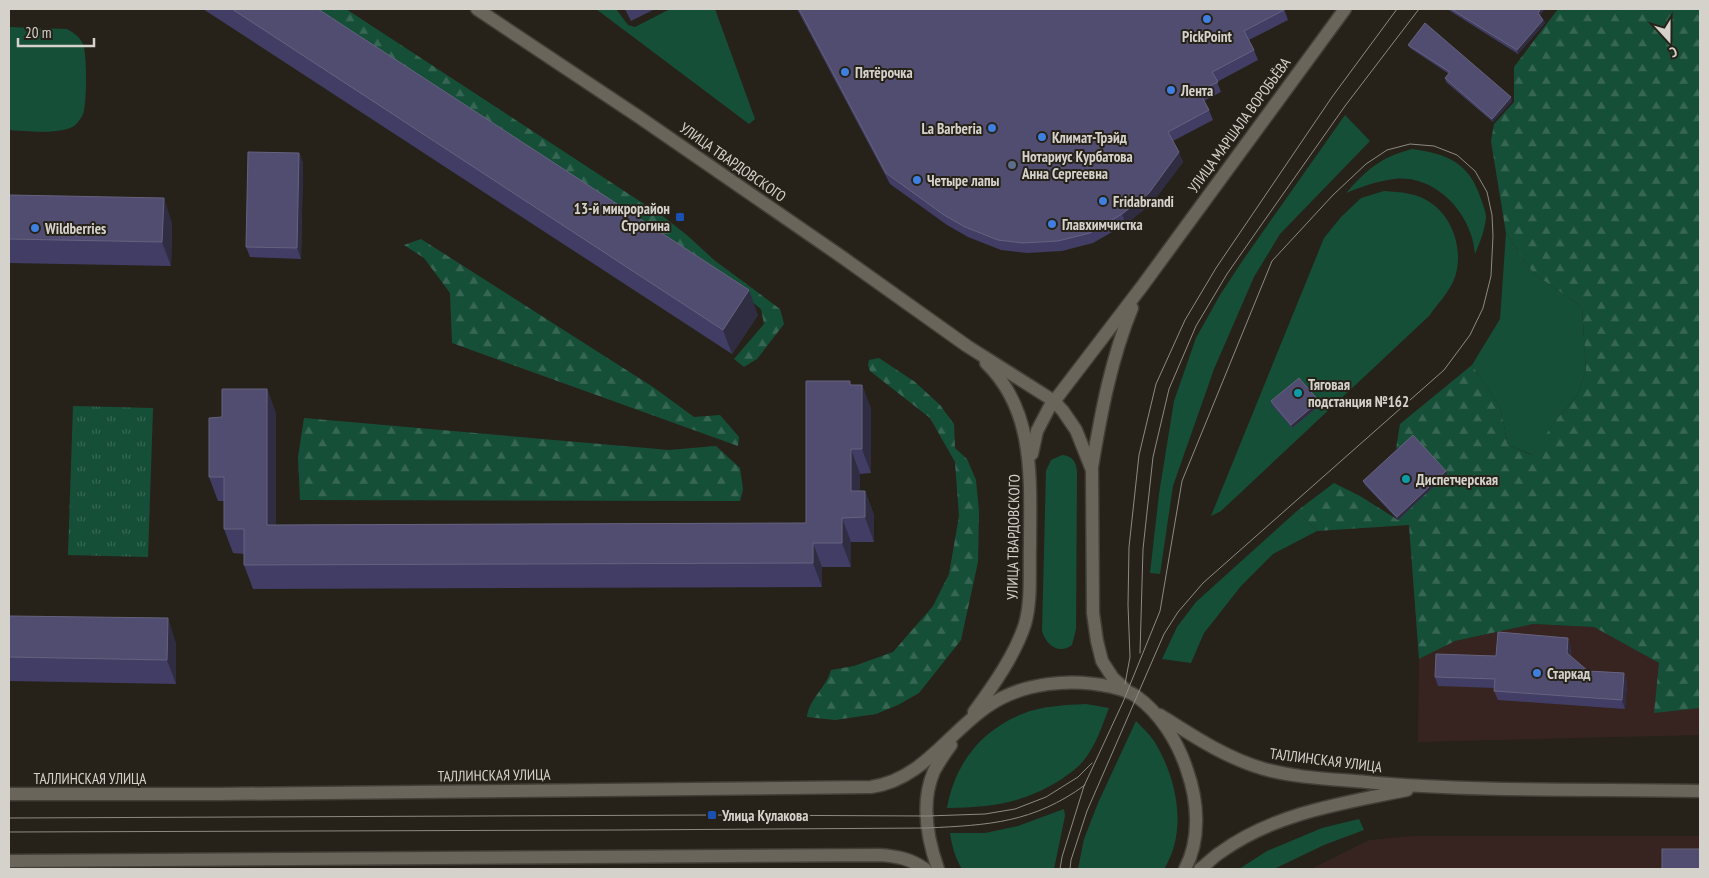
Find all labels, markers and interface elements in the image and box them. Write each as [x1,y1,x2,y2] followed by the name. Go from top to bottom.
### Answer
[1201,13,1213,25] marker: PickPoint
[18,15,94,47] scale bar
[1644,15,1694,65] north arrow
[25,23,51,42] text: 20 m
[1182,27,1233,46] place label: PickPoint
[1667,43,1680,62] text: С
[1184,53,1295,196] street label: УЛИЦА МАРШАЛА ВОРОБЬЁВА
[855,63,913,82] place label: Пятёрочка
[839,66,851,78] marker: Пятёрочка
[1180,81,1213,100] place label: Лента
[1165,84,1177,96] marker: Лента
[676,118,790,206] street label: УЛИЦА ТВАРДОВСКОГО
[921,119,982,138] place label: La Barberia
[986,122,998,134] marker: La Barberia
[1052,128,1127,147] place label: Климат-Трэйд
[1036,131,1048,143] marker: Климат-Трэйд
[1021,147,1133,183] place label: Нотариус Курбатова Анна Сергеевна
[1006,159,1018,171] marker: Нотариус Курбатова Анна Сергеевна
[927,171,999,190] place label: Четыре лапы
[911,174,923,186] marker: Четыре лапы
[1113,192,1174,211] place label: Fridabrandi
[1097,195,1109,207] marker: Fridabrandi
[574,199,670,235] place label: 13-й микрорайон Строгина
[674,211,686,223] marker: 13-й микрорайон Строгина
[1062,215,1143,234] place label: Главхимчистка
[1046,218,1058,230] marker: Главхимчистка
[44,219,106,238] place label: Wildberries
[29,222,41,234] marker: Wildberries
[1308,375,1409,411] place label: Тяговая подстанция №162
[1292,387,1304,399] marker: Тяговая подстанция №162
[1416,470,1498,489] place label: Диспетчерская
[1400,473,1412,485] marker: Диспетчерская
[1002,474,1024,600] street label: УЛИЦА ТВАРДОВСКОГО
[1547,664,1591,683] place label: Старкад
[1531,667,1543,679] marker: Старкад
[1269,744,1384,776] street label: ТАЛЛИНСКАЯ УЛИЦА
[437,765,551,785] street label: ТАЛЛИНСКАЯ УЛИЦА
[34,769,147,788] street label: ТАЛЛИНСКАЯ УЛИЦА
[721,806,808,825] place label: Улица Кулакова
[706,809,718,821] marker: Улица Кулакова

